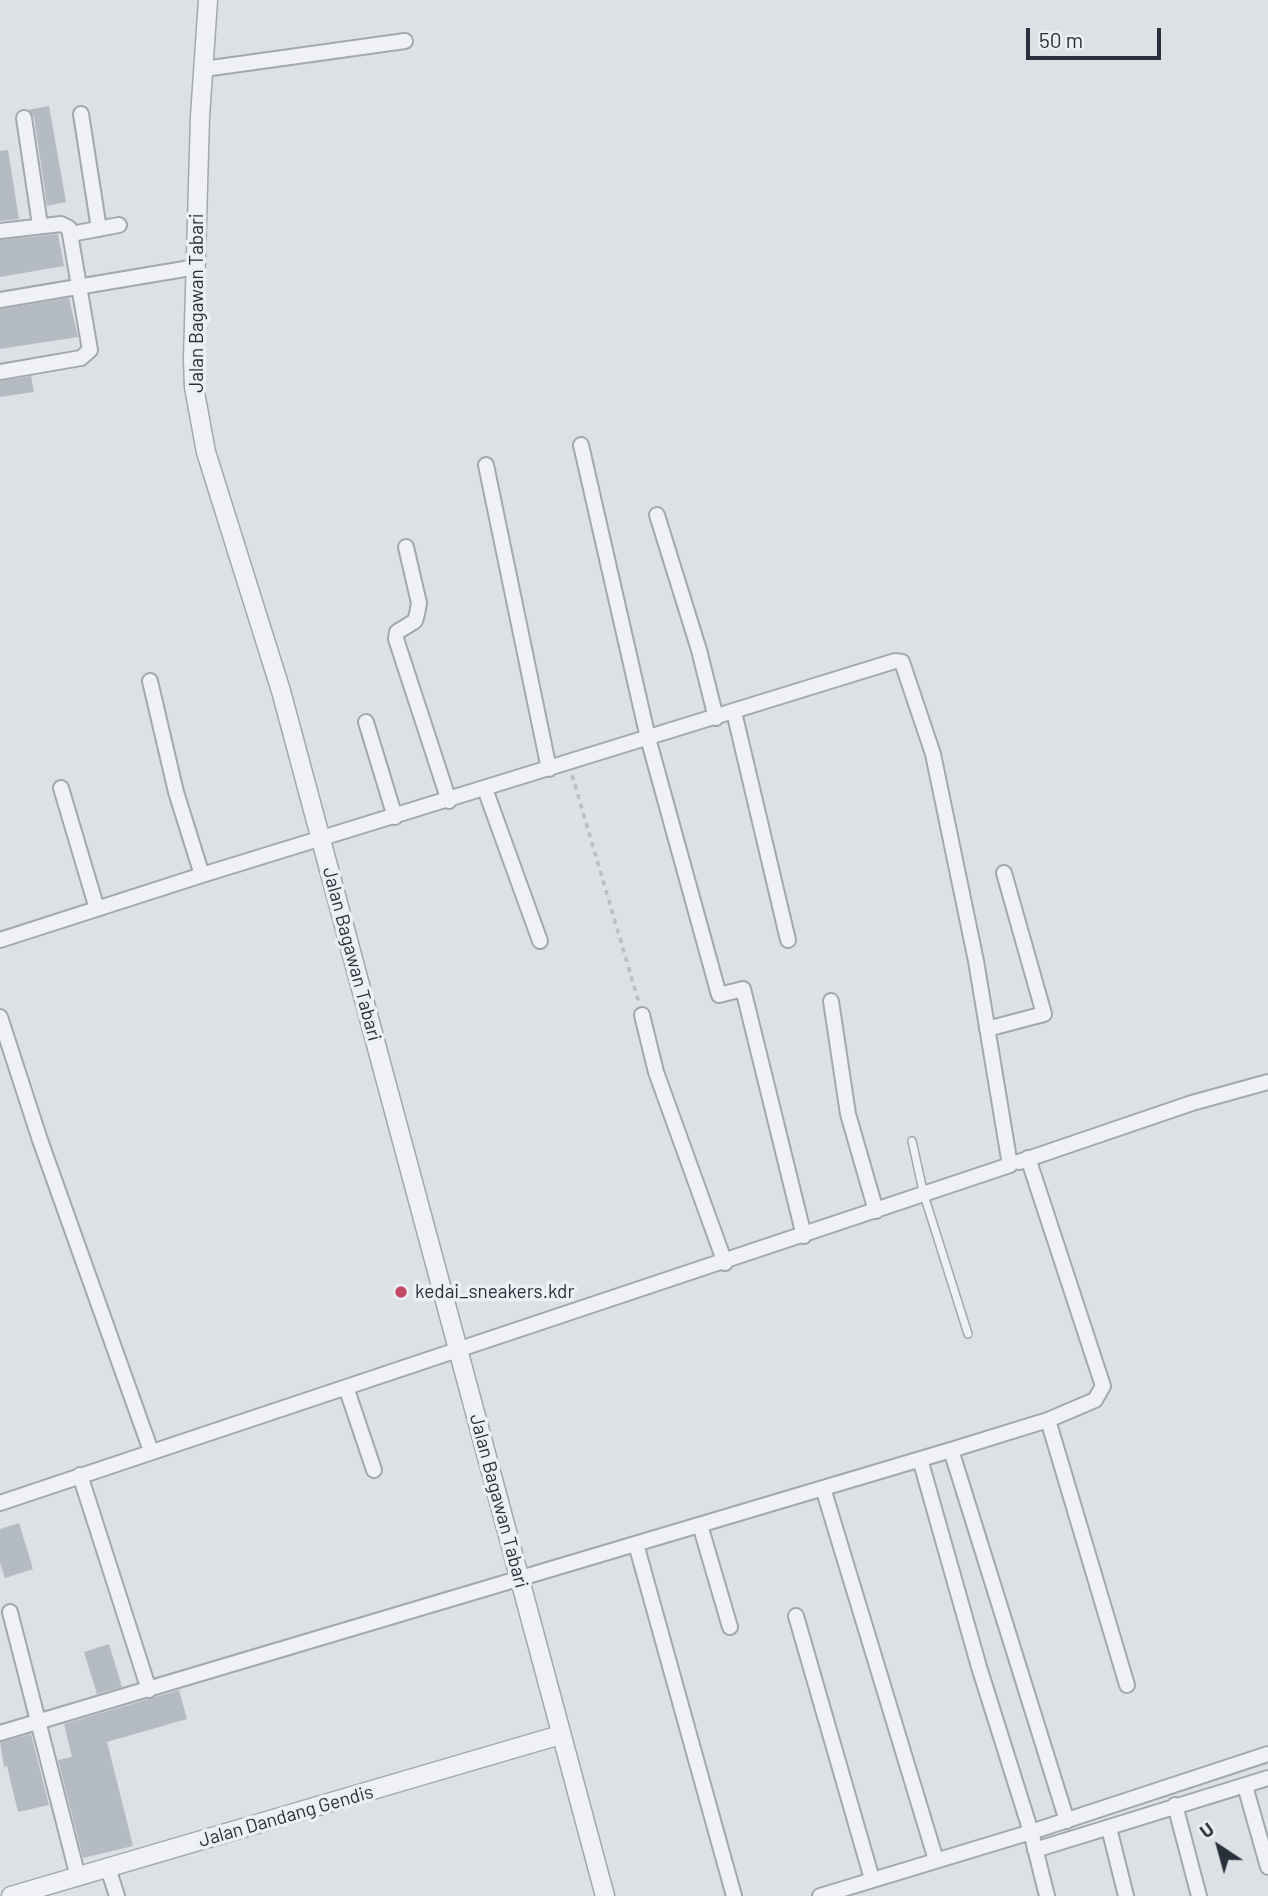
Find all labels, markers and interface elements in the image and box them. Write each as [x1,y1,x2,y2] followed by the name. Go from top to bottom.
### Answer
[1030,14,1165,58] scale bar
[1039,27,1083,52] text: 50 m
[186,213,208,393] street label: Jalan Bagawan Tabari
[318,864,386,1044] street label: Jalan Bagawan Tabari
[415,1281,574,1303] place label: kedai_sneakers.kdr
[393,1284,409,1300] marker: kedai_sneakers.kdr
[465,1411,533,1591] street label: Jalan Bagawan Tabari
[196,1780,376,1852] street label: Jalan Dandang Gendis
[1184,1812,1254,1882] north arrow
[1195,1817,1218,1842] text: U

